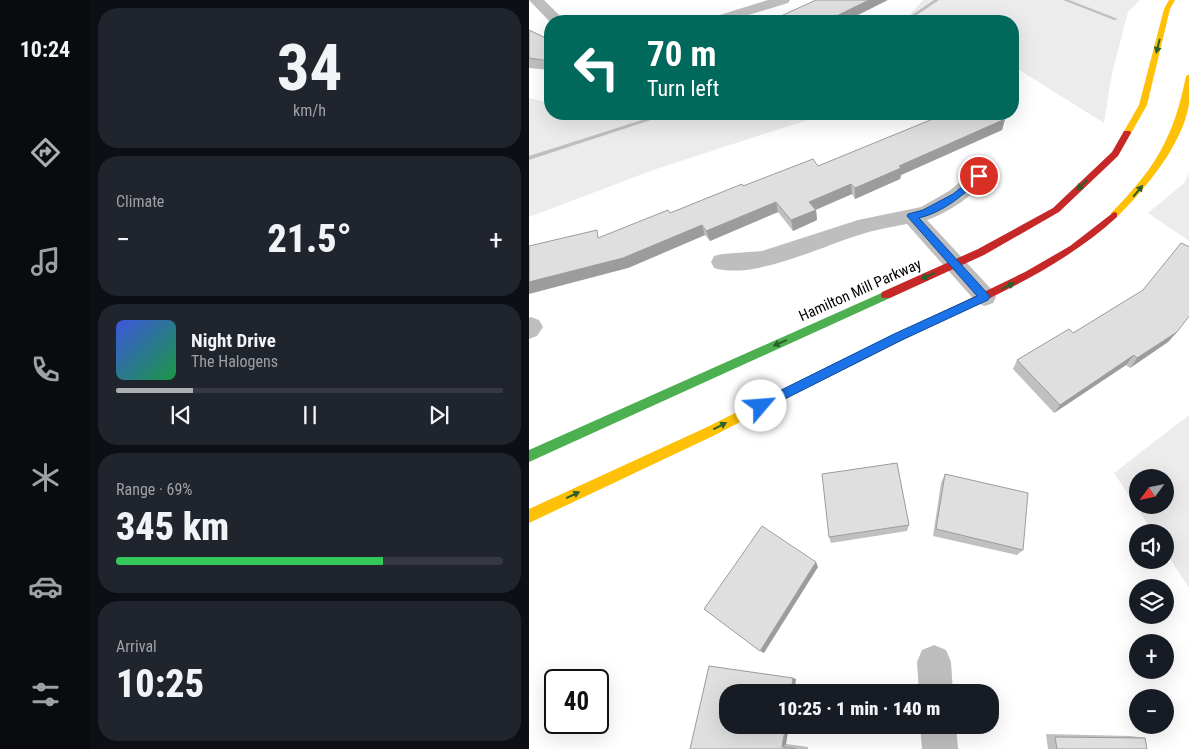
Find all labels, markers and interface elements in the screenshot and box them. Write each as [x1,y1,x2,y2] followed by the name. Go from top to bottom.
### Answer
[277,30,342,106] text: 34
[647,34,716,75] text: 70 m
[564,35,629,100] icon: left
[20,37,70,62] text: 10:24
[1154,39,1162,54] one-way arrow
[647,76,719,101] text: Turn left
[293,101,326,120] text: km/h
[28,135,63,170] icon: directions
[958,155,1000,197] pin
[965,162,993,190] icon: arrive
[1076,179,1088,191] one-way arrow
[1133,185,1144,198] one-way arrow
[116,192,164,211] text: Climate
[267,217,352,261] text: 21.5°
[116,223,130,256] text: −
[489,223,503,256] text: +
[28,244,63,279] icon: music
[796,255,924,325] street label: Hamilton Mill Parkway
[921,272,935,280] one-way arrow
[1001,282,1015,290] one-way arrow
[191,329,276,352] text: Night Drive
[773,339,787,347] one-way arrow
[28,352,63,387] icon: phone
[191,352,278,371] text: The Halogens
[734,379,786,431] position arrow
[167,401,195,429] icon: previous
[296,401,324,429] icon: pause
[425,401,453,429] icon: next
[713,422,727,430] one-way arrow
[28,460,63,495] icon: climate
[1129,469,1174,514] north arrow
[1129,469,1174,734] map controls
[116,480,192,499] text: Range · 69%
[566,491,580,499] one-way arrow
[116,505,229,549] text: 345 km
[1129,524,1174,569] button: sound
[28,569,63,604] icon: car
[1129,579,1174,624] button: layers
[1129,634,1174,679] button: +
[116,637,157,656] text: Arrival
[116,662,204,706] text: 10:25
[544,669,609,734] speed limit sign: 40
[28,677,63,712] icon: filters
[1129,689,1174,734] button: −
[778,697,940,720] text: 10:25 · 1 min · 140 m

